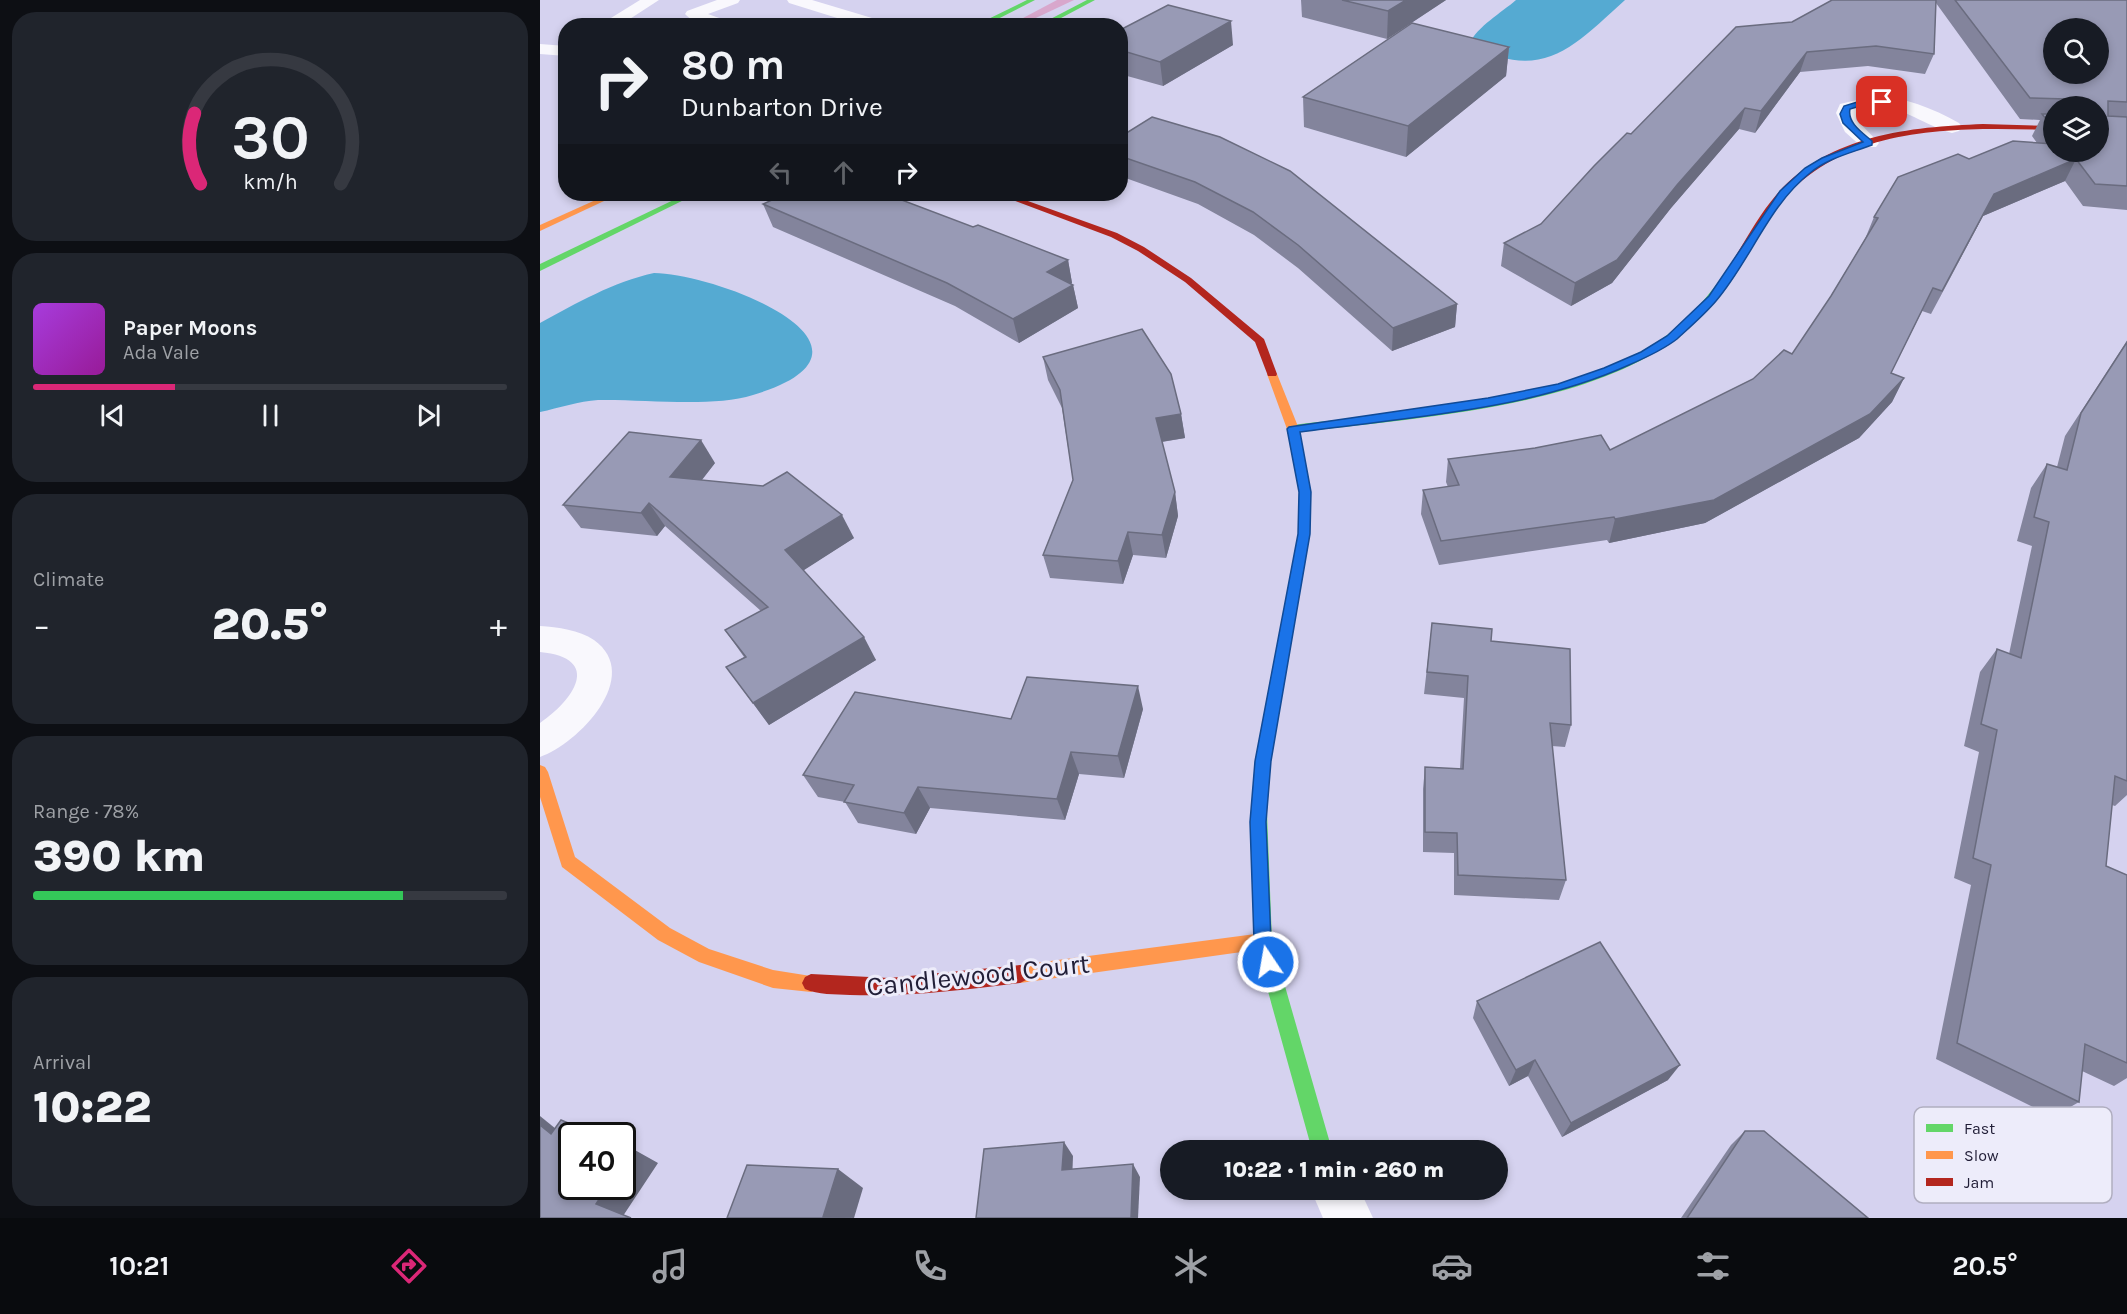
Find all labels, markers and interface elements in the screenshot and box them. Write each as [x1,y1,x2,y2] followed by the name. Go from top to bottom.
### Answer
[2043,18,2109,162] map controls
[2043,18,2109,84] button: search
[681,40,785,90] text: 80 m
[582,42,660,120] icon: right
[1856,76,1907,127] pin
[1865,85,1898,118] icon: arrive
[681,91,883,123] text: Dunbarton Drive
[2043,96,2109,162] button: layers
[231,101,309,174] text: 30
[764,156,797,189] icon: left
[827,156,860,189] icon: ahead
[890,156,923,189] icon: right
[243,169,297,194] text: km/h
[123,315,257,341] text: Paper Moons
[123,341,200,364] text: Ada Vale
[96,399,129,432] icon: previous
[254,399,287,432] icon: pause
[412,399,445,432] icon: next
[33,568,104,591] text: Climate
[212,598,328,650] text: 20.5°
[33,606,50,644] text: −
[490,606,507,644] text: +
[33,800,139,823] text: Range · 78%
[33,830,205,882] text: 390 km
[1236,930,1300,994] position arrow
[865,947,1091,1003] street label: Candlewood Court
[33,1051,92,1074] text: Arrival
[33,1081,151,1133] text: 10:22
[1914,1107,2112,1203] legend
[1964,1119,1995,1138] text: Fast
[558,1122,636,1200] speed limit sign: 40
[1964,1146,1999,1165] text: Slow
[1224,1157,1444,1183] text: 10:22 · 1 min · 260 m
[1964,1173,1994,1192] text: Jam
[388,1245,430,1287] icon: directions
[649,1245,691,1287] icon: music
[909,1245,951,1287] icon: phone
[1170,1245,1212,1287] icon: climate
[1431,1245,1473,1287] icon: car
[1692,1245,1734,1287] icon: filters
[109,1250,169,1282] text: 10:21
[1952,1250,2018,1282] text: 20.5°

